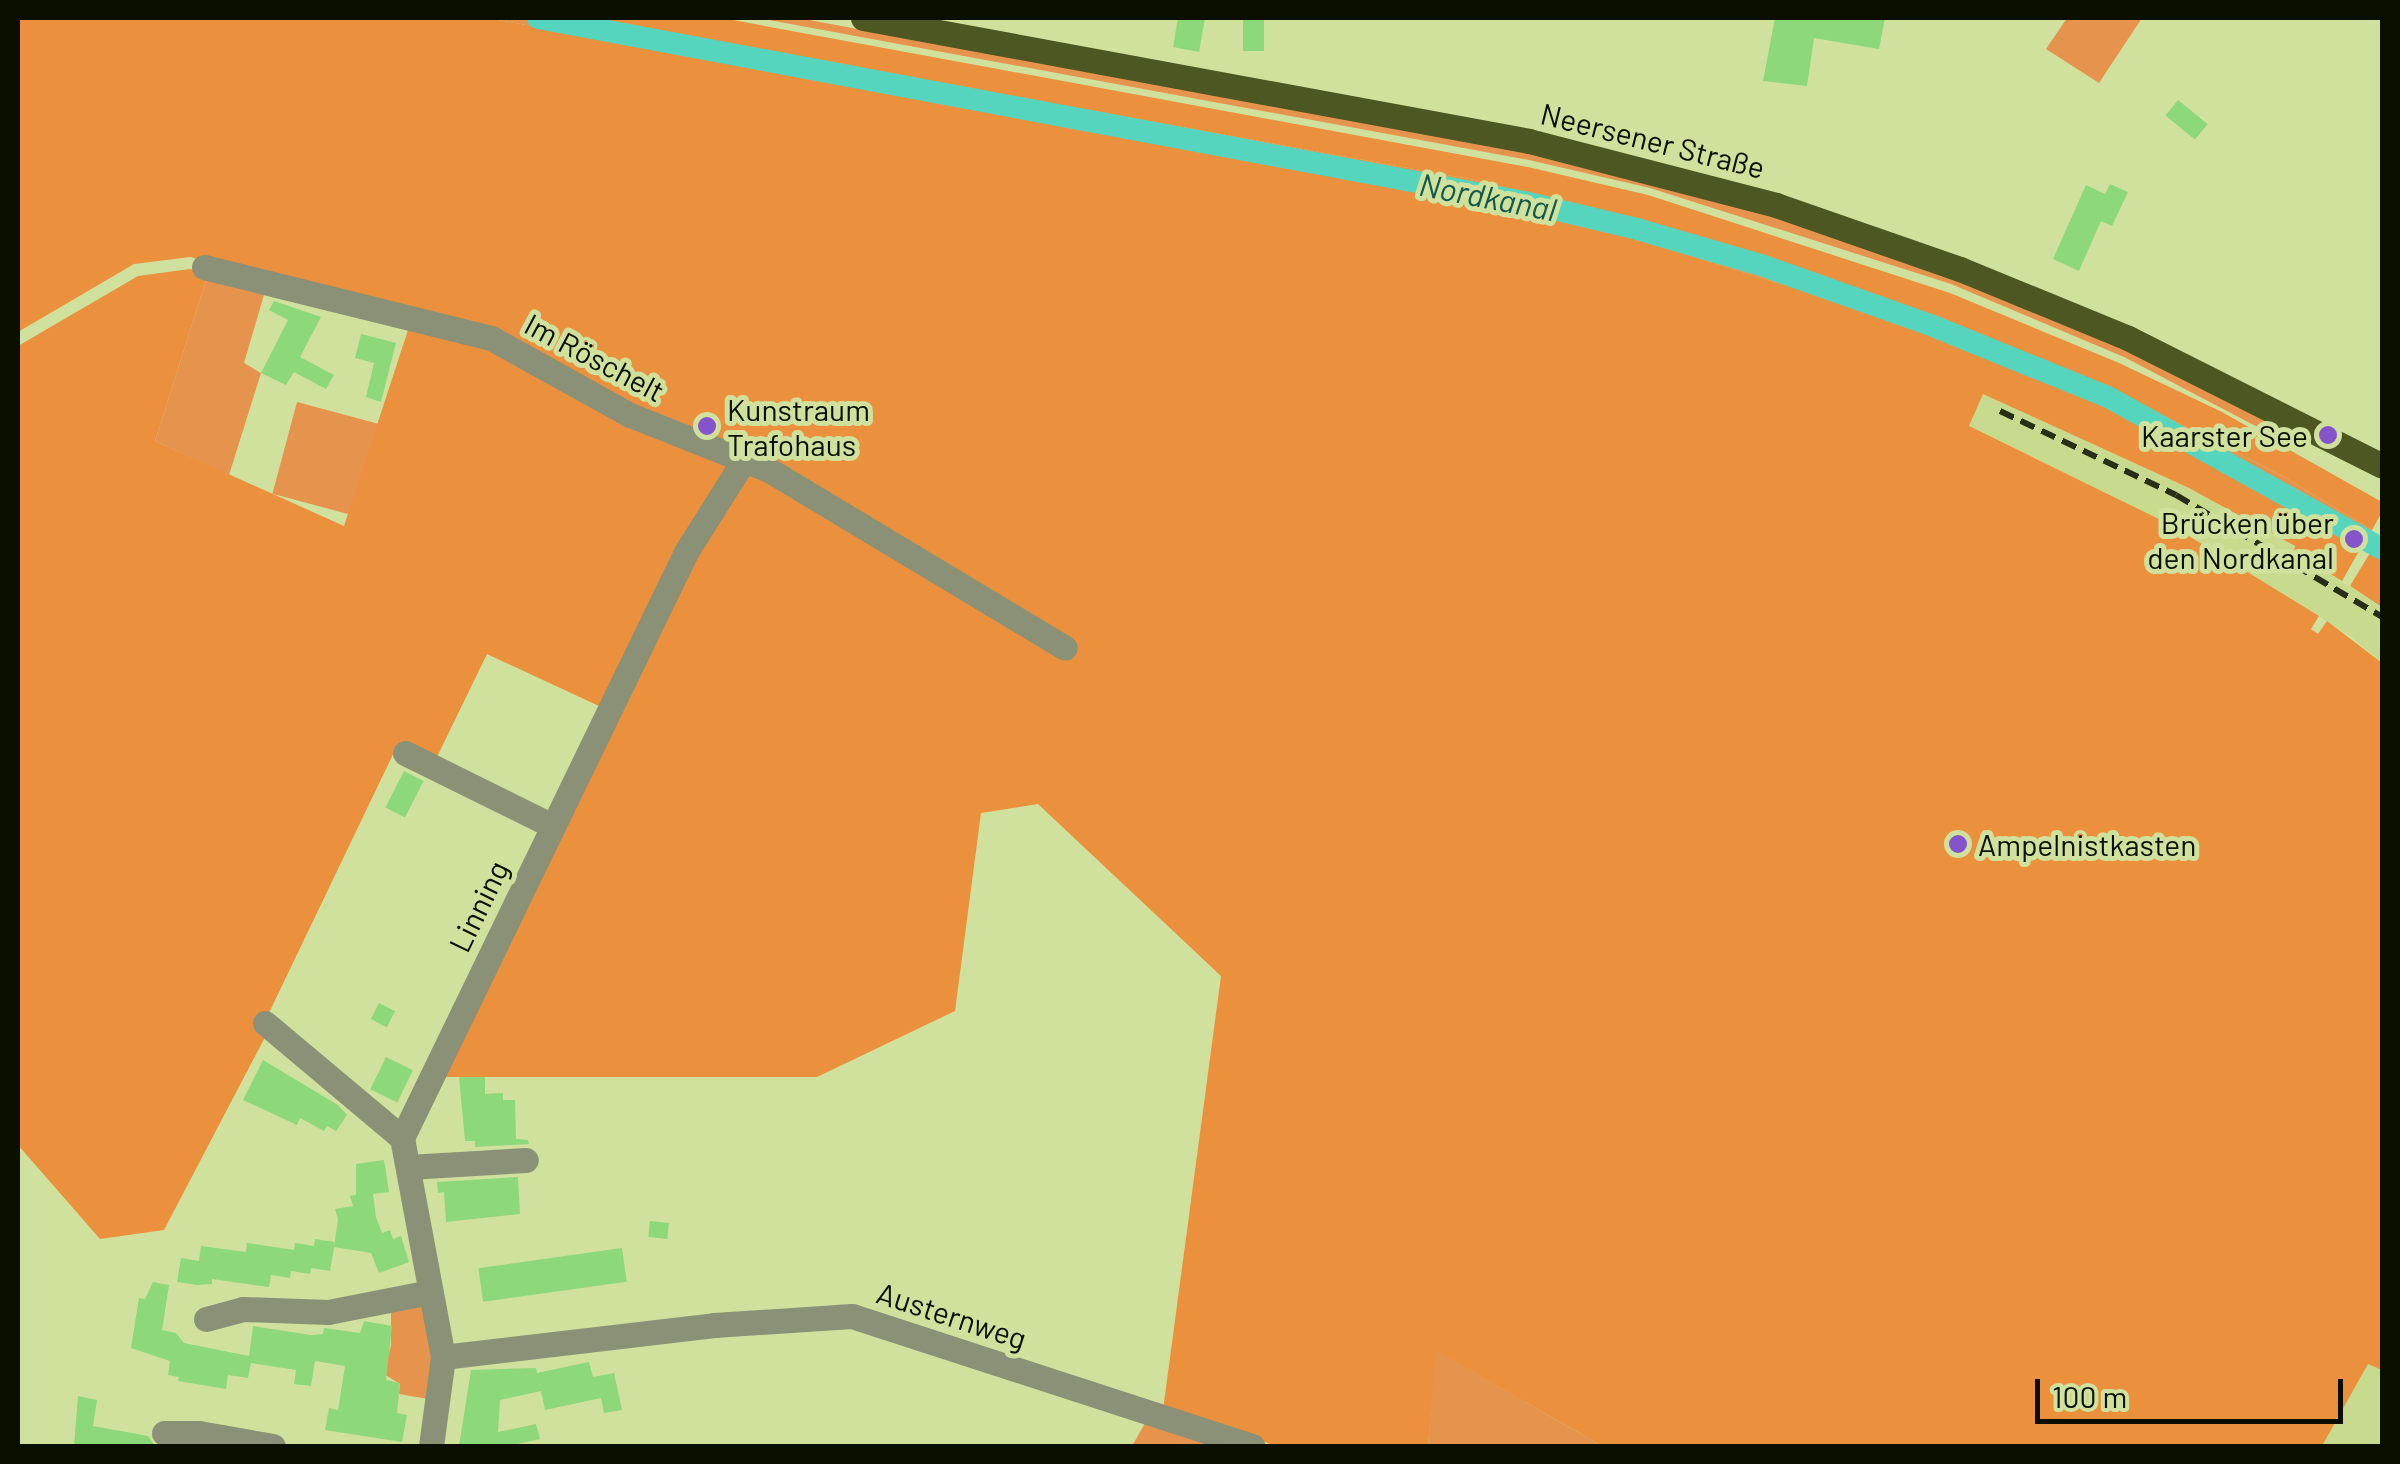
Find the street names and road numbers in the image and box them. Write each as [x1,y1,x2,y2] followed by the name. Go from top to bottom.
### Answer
[1537,95,1769,185] street label: Neersener Straße
[519,305,671,409] street label: Im Röschelt
[441,855,515,957] street label: Linning
[873,1274,1031,1356] street label: Austernweg

